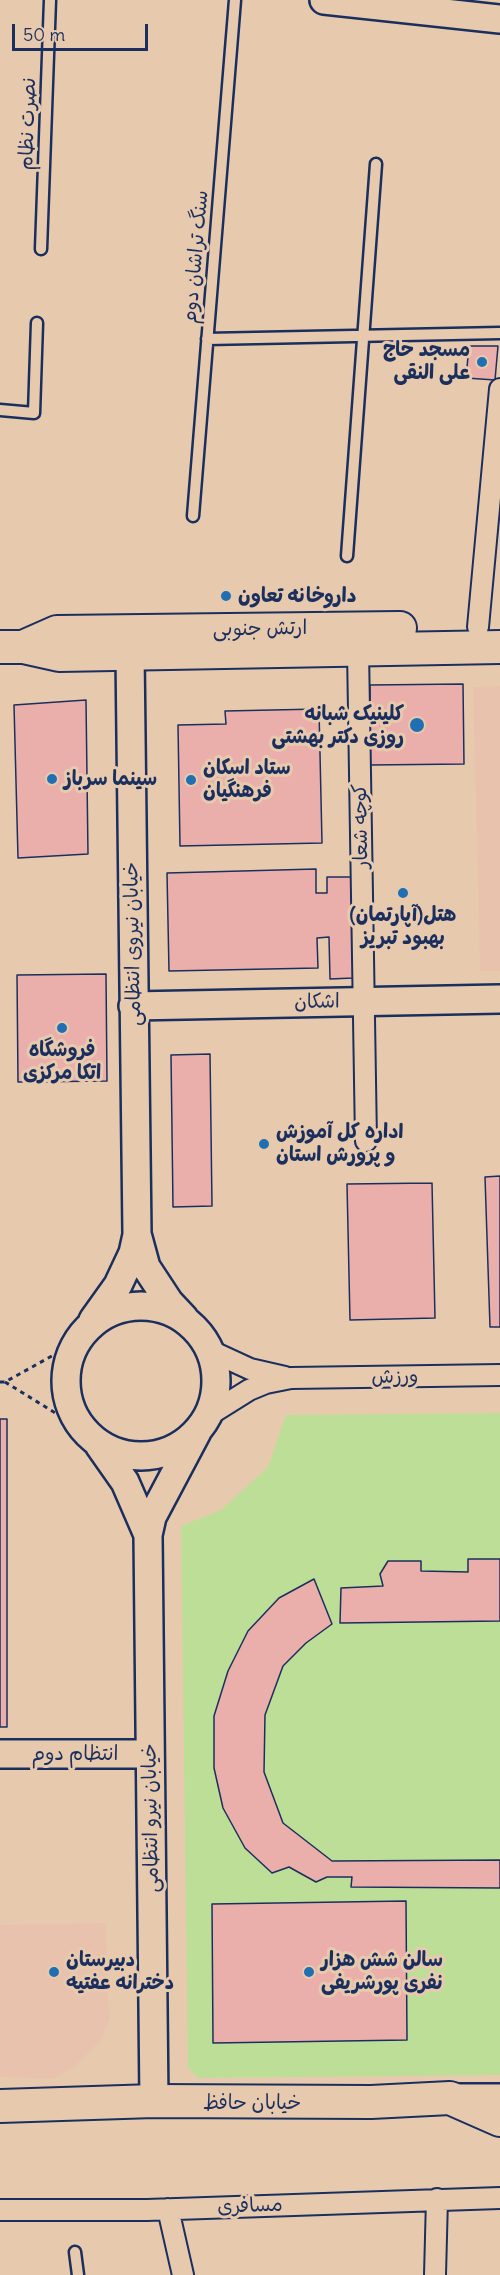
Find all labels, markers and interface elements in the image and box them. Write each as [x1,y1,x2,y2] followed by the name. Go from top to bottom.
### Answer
[15,12,152,50] scale bar
[23,23,65,46] text: 50 m
[14,77,42,171] street label: نصرت نظام
[178,189,214,325] street label: سنگ تراشان دوم
[383,338,470,385] place label: مسجد حاج علی النقی
[475,355,489,369] marker: مسجد حاج علی النقی
[238,584,356,608] place label: داروخانه تعاون
[219,589,233,603] marker: داروخانه تعاون
[213,616,307,642] street label: ارتش جنوبی
[272,702,404,749] place label: کلینیک شبانه روزی دکتر بهشتی
[408,716,426,734] marker: کلینیک شبانه روزی دکتر بهشتی
[203,756,291,803] place label: ستاد اسکان فرهنگیان
[64,767,157,791] place label: سینما سرباز
[45,772,59,786] marker: سینما سرباز
[184,773,198,787] marker: ستاد اسکان فرهنگیان
[348,783,374,869] street label: کوچه شعار
[120,862,146,1026] street label: خیابان نیروی انتظامی
[396,886,410,900] marker: هتل(آپارتمان) بهبود تبریز
[350,903,456,950] place label: هتل(آپارتمان) بهبود تبریز
[294,990,340,1014] street label: اشکان
[55,1021,69,1035] marker: فروشگاه اتکا مرکزی
[23,1038,101,1085] place label: فروشگاه اتکا مرکزی
[276,1120,403,1167] place label: اداره کل آموزش و پرورش استان
[257,1137,271,1151] marker: اداره کل آموزش و پرورش استان
[371,1365,419,1389] street label: ورزش
[32,1742,118,1766] street label: انتظام دوم
[138,1743,164,1893] street label: خیابان نیرو انتظامی
[66,1948,174,1995] place label: دبیرستان دخترانه عفتیه
[321,1948,443,1995] place label: سالن شش هزار نفری پورشریفی
[47,1965,61,1979] marker: دبیرستان دخترانه عفتیه
[302,1965,316,1979] marker: سالن شش هزار نفری پورشریفی
[203,2091,301,2115] street label: خیابان حافظ
[217,2193,283,2219] street label: مسافری

